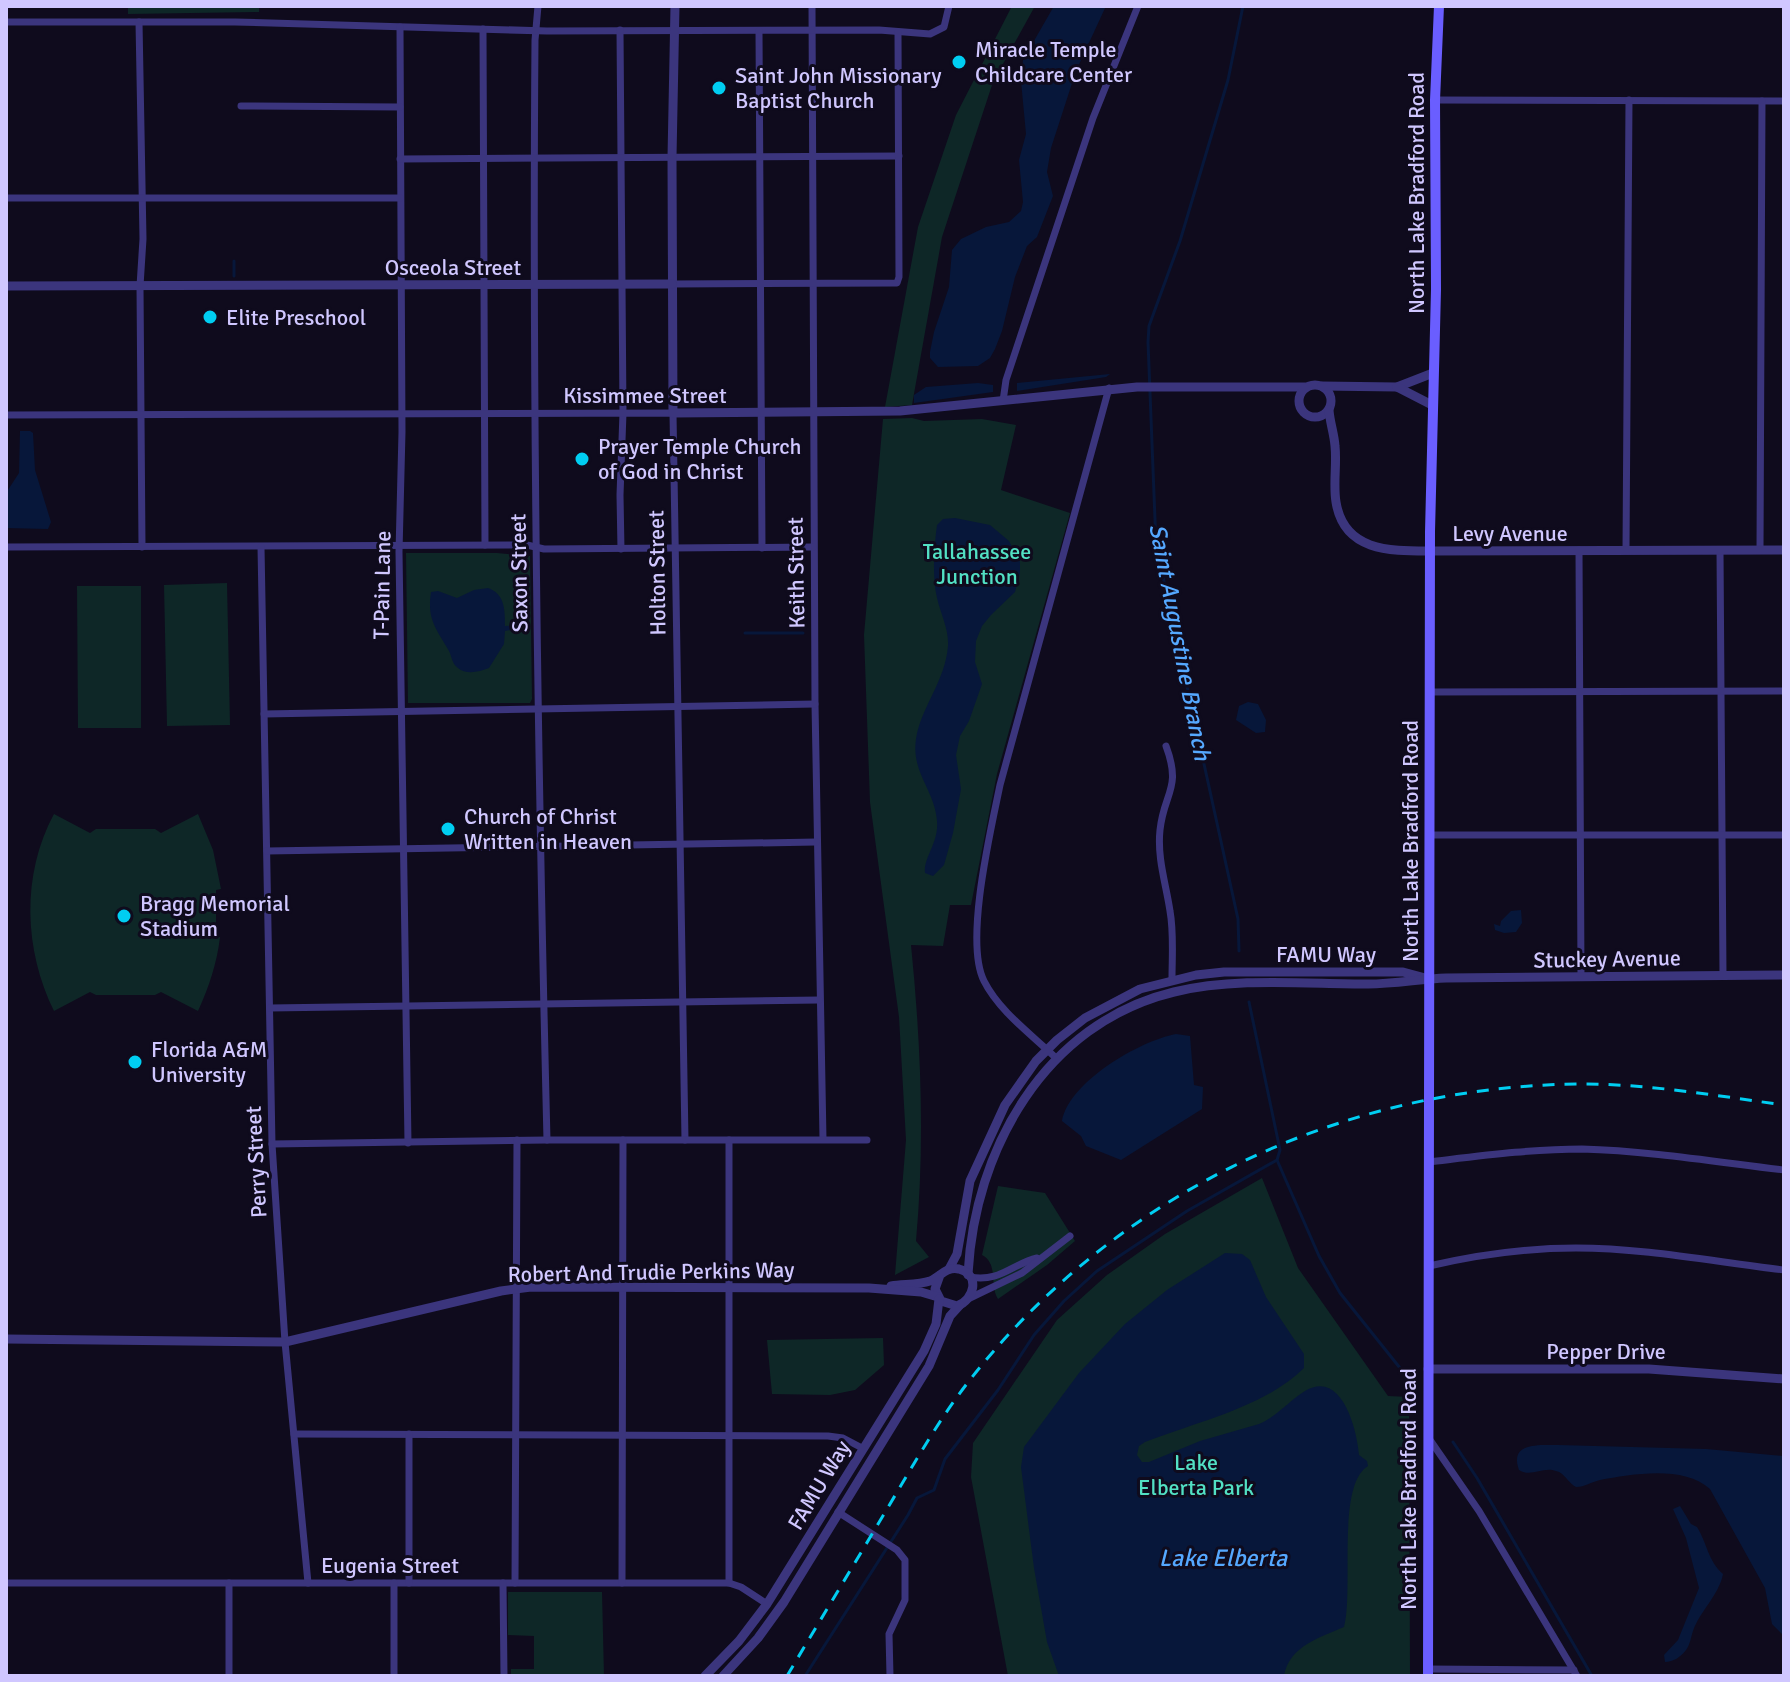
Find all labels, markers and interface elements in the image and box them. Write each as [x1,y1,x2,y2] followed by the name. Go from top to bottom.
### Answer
[975,36,1132,88] place label: Miracle Temple Childcare Center
[950,53,968,71] marker: Miracle Temple Childcare Center
[735,62,942,114] place label: Saint John Missionary Baptist Church
[1403,72,1430,314] street label: North Lake Bradford Road
[710,79,728,97] marker: Saint John Missionary Baptist Church
[385,254,522,281] street label: Osceola Street
[226,304,366,331] place label: Elite Preschool
[201,308,219,326] marker: Elite Preschool
[563,382,727,409] street label: Kissimmee Street
[598,433,802,485] place label: Prayer Temple Church of God in Christ
[573,450,591,468] marker: Prayer Temple Church of God in Christ
[642,510,672,636] street label: Holton Street
[504,513,534,633] street label: Saxon Street
[782,517,810,629] street label: Keith Street
[1452,520,1568,547] street label: Levy Avenue
[1142,521,1218,764] water label: Saint Augustine Branch
[368,530,396,640] street label: T-Pain Lane
[923,538,1031,590] park label: Tallahassee Junction
[1397,720,1424,962] street label: North Lake Bradford Road
[464,803,632,855] place label: Church of Christ Written in Heaven
[439,820,457,838] marker: Church of Christ Written in Heaven
[140,890,290,942] place label: Bragg Memorial Stadium
[115,907,133,925] marker: Bragg Memorial Stadium
[1276,941,1377,968] street label: FAMU Way
[1533,944,1681,974] street label: Stuckey Avenue
[151,1036,267,1088] place label: Florida A&M University
[126,1053,144,1071] marker: Florida A&M University
[240,1105,272,1219] street label: Perry Street
[507,1256,795,1288] street label: Robert And Trudie Perkins Way
[1546,1338,1666,1365] street label: Pepper Drive
[1395,1368,1422,1610] street label: North Lake Bradford Road
[782,1435,857,1535] street label: FAMU Way
[1138,1449,1254,1501] park label: Lake Elberta Park
[1159,1543,1288,1573] water label: Lake Elberta
[321,1552,459,1579] street label: Eugenia Street

